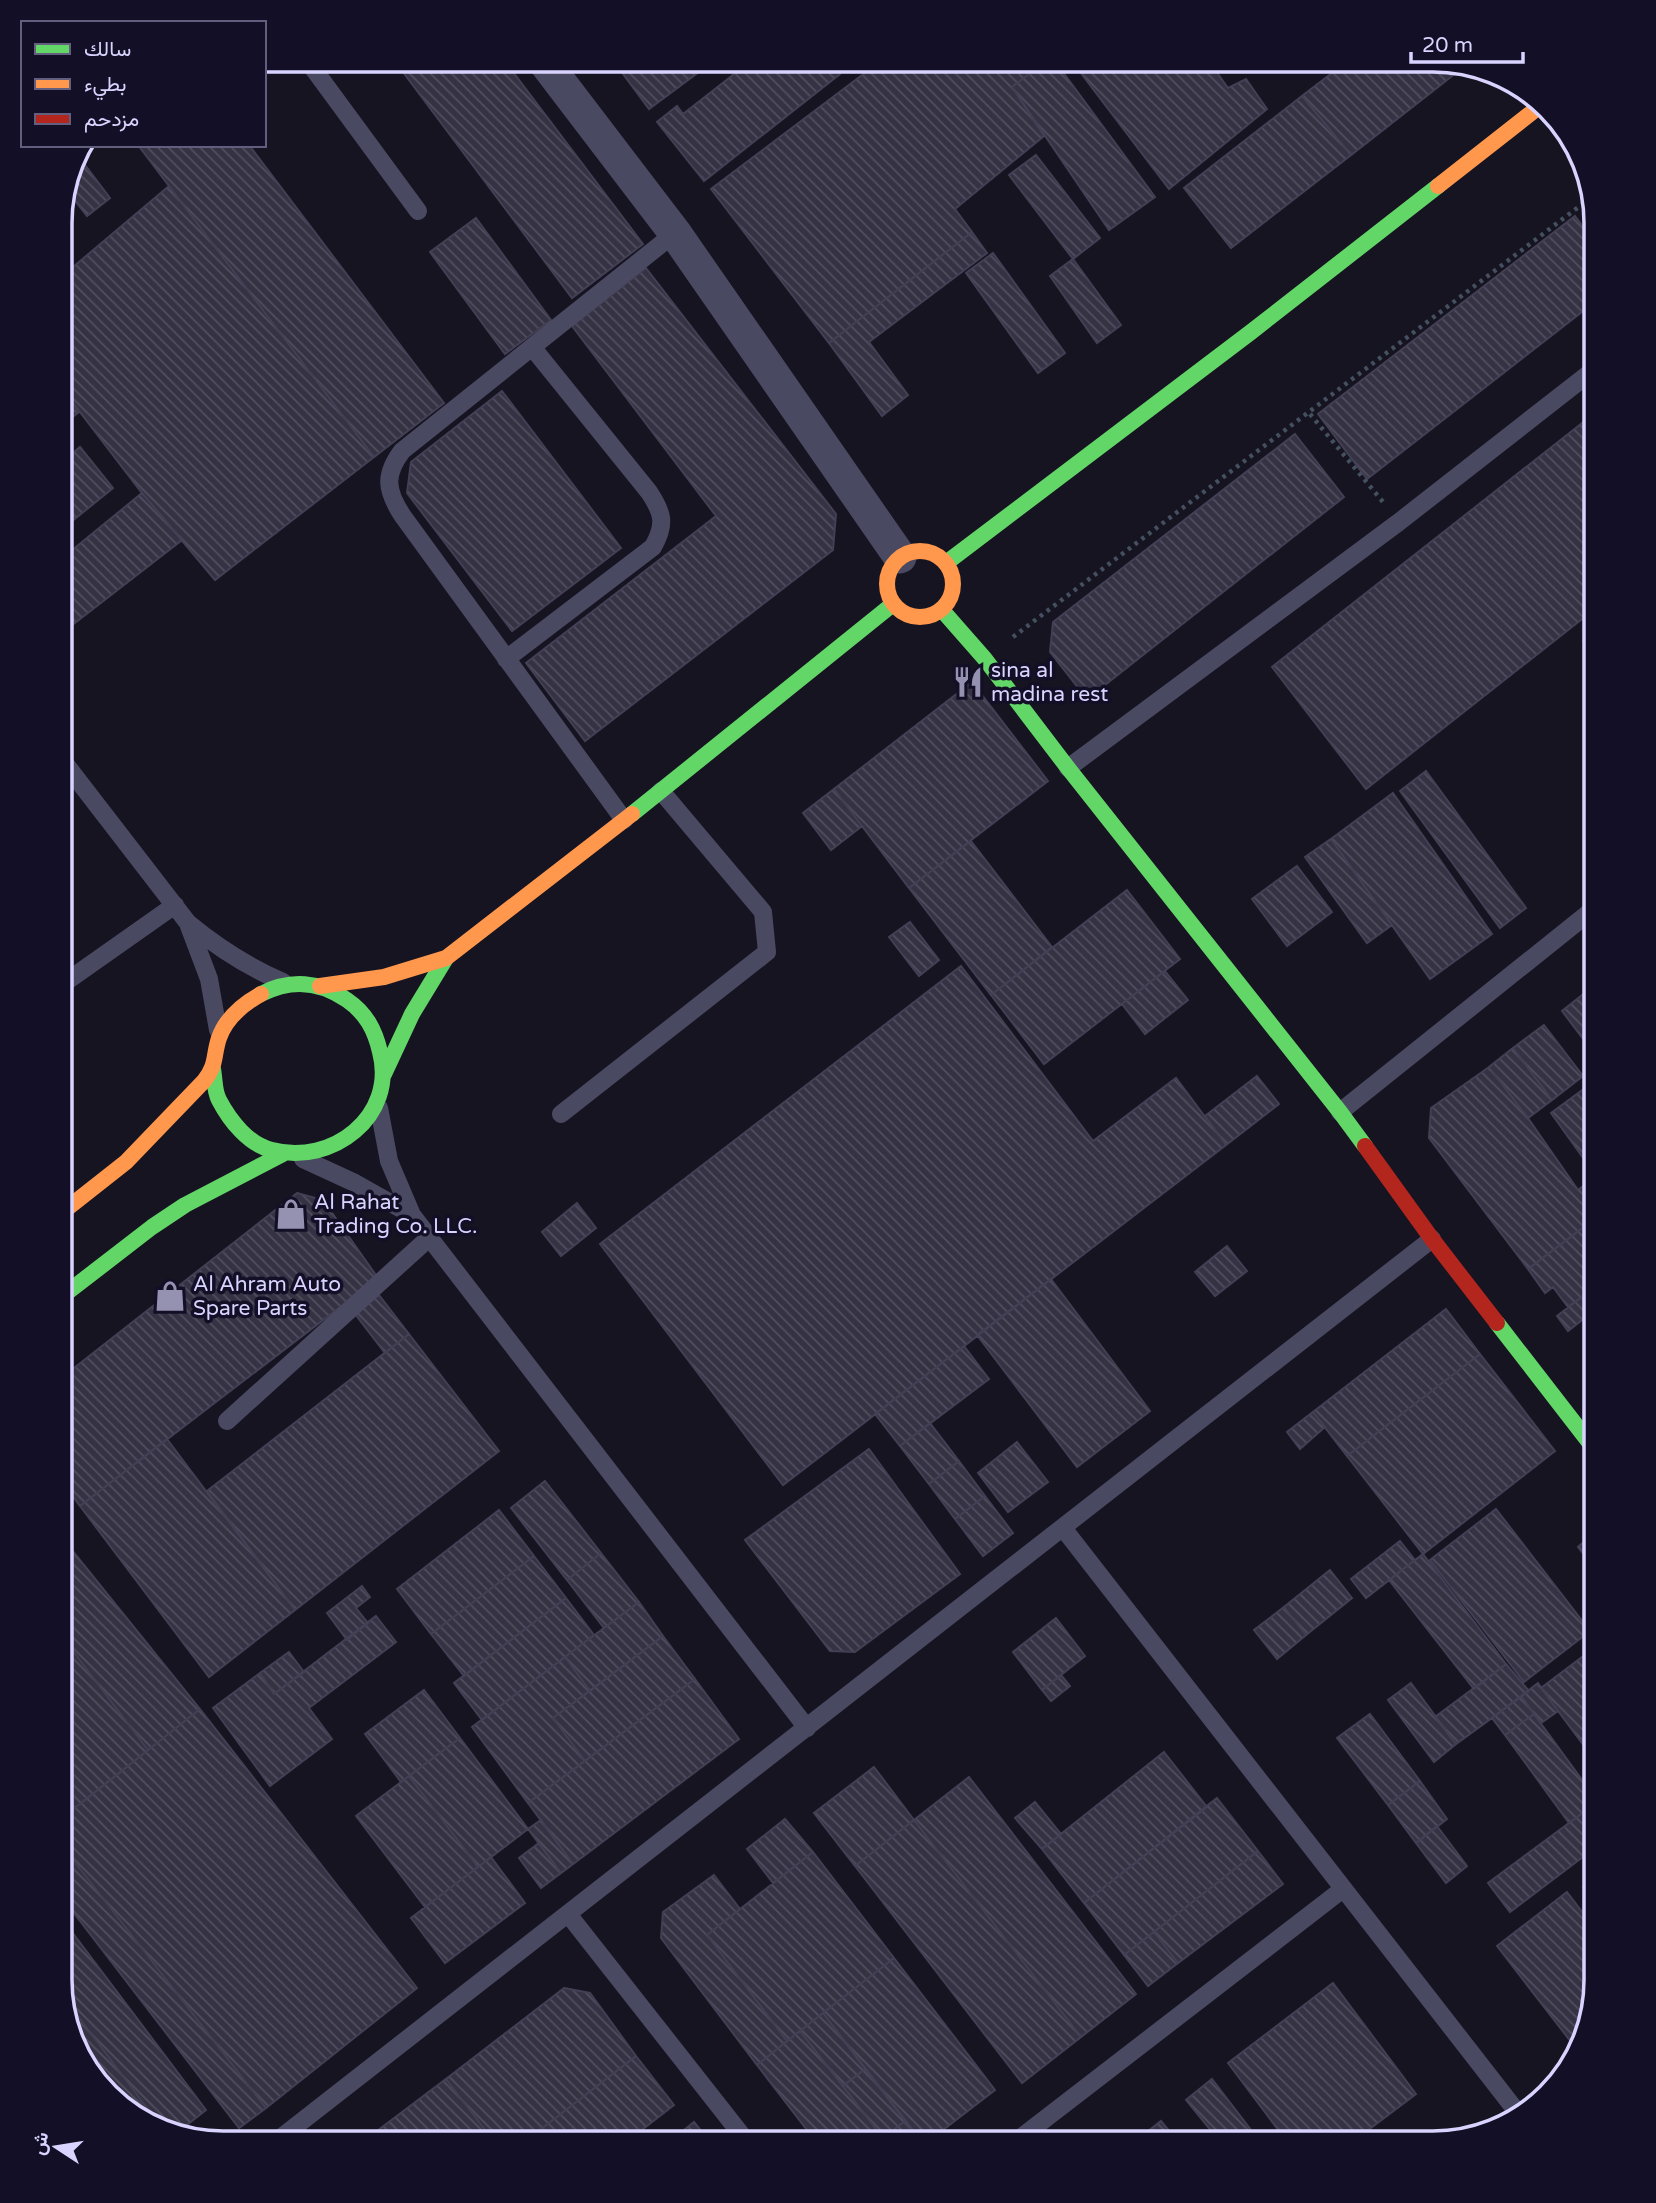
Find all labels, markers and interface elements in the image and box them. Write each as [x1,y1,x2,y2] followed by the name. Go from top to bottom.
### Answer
[21,21,266,147] legend
[1411,21,1523,65] scale bar
[1422,33,1473,58] text: 20 m
[84,37,131,62] text: سالك
[84,72,127,101] text: بطيء
[84,107,139,133] text: مزدحم
[991,658,1108,707] place label: sina al madina rest
[951,665,985,699] restaurant icon: sina al madina rest
[314,1190,477,1239] place label: Al Rahat Trading Co. LLC.
[274,1197,308,1231] shop icon: Al Rahat Trading Co. LLC.
[193,1272,341,1321] place label: Al Ahram Auto Spare Parts
[153,1279,187,1313] shop icon: Al Ahram Auto Spare Parts
[21,2112,91,2182] north arrow
[27,2130,54,2157] text: ش

